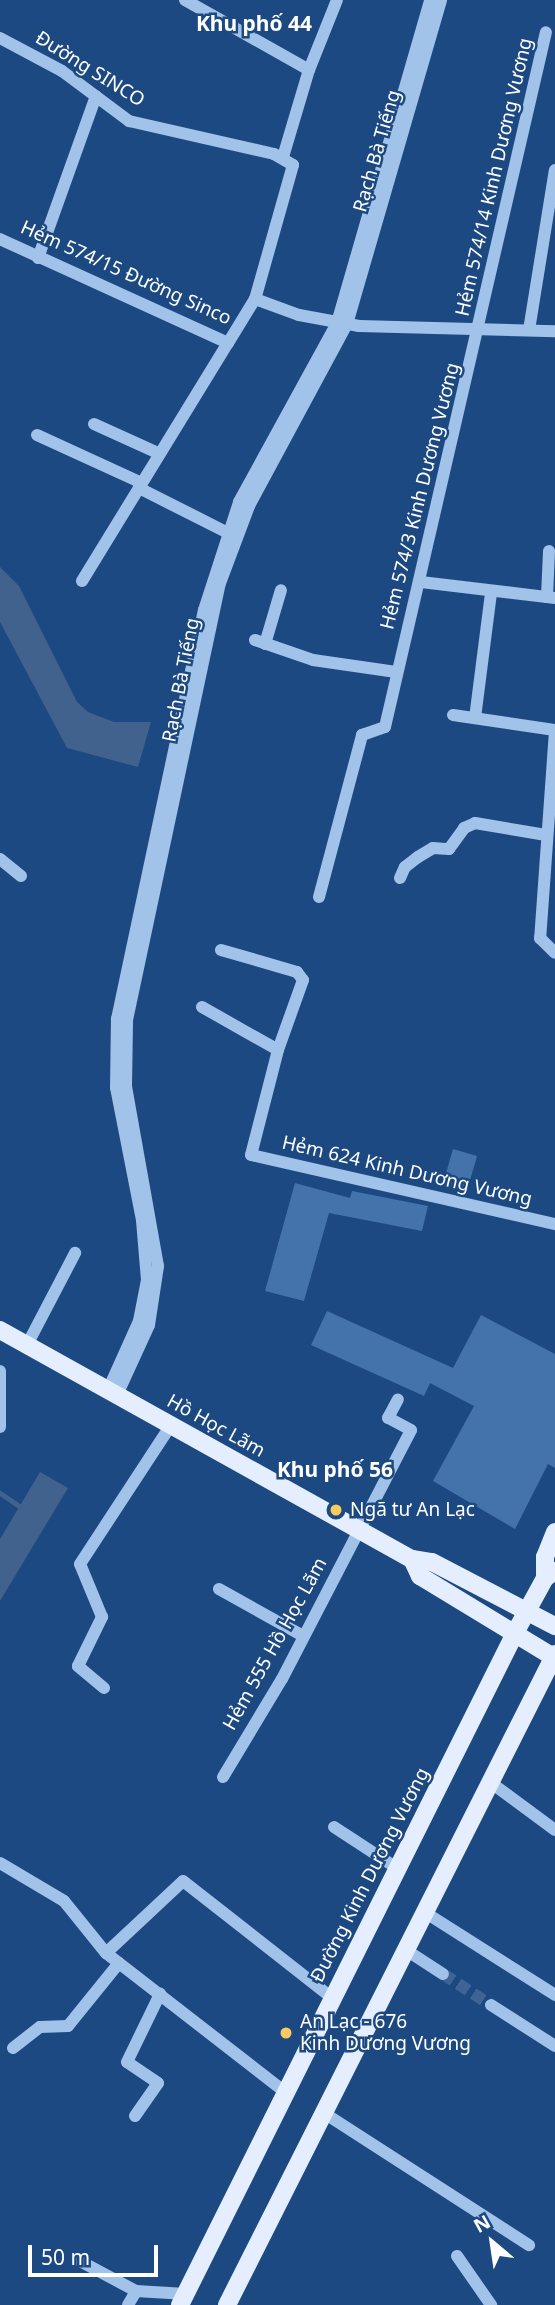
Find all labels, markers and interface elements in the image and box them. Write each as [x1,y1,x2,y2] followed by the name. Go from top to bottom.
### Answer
[196,10,312,36] district label: Khu phố 44
[31,26,149,112] street label: Đường SINCO
[451,36,537,318] street label: Hẻm 574/14 Kinh Dương Vương
[349,87,405,215] street label: Rạch Bà Tiếng
[17,216,235,330] street label: Hẻm 574/15 Đường Sinco
[376,360,464,632] street label: Hẻm 574/3 Kinh Dương Vương
[158,616,204,744] street label: Rạch Bà Tiếng
[280,1131,534,1211] street label: Hẻm 624 Kinh Dương Vương
[163,1390,269,1462] street label: Hồ Học Lãm
[277,1456,393,1482] district label: Khu phố 56
[350,1499,475,1521] place label: Ngã tư An Lạc
[328,1502,344,1518] marker: Ngã tư An Lạc
[218,1554,332,1734] street label: Hẻm 555 Hồ Học Lãm
[306,1764,434,1986] street label: Đường Kinh Dương Vương
[300,2011,471,2055] place label: An Lạc - 676 Kinh Dương Vương
[278,2025,294,2041] marker: An Lạc - 676 Kinh Dương Vương
[457,2207,527,2277] north arrow
[469,2209,495,2239] text: N
[32,2232,161,2276] scale bar
[41,2243,90,2271] text: 50 m

